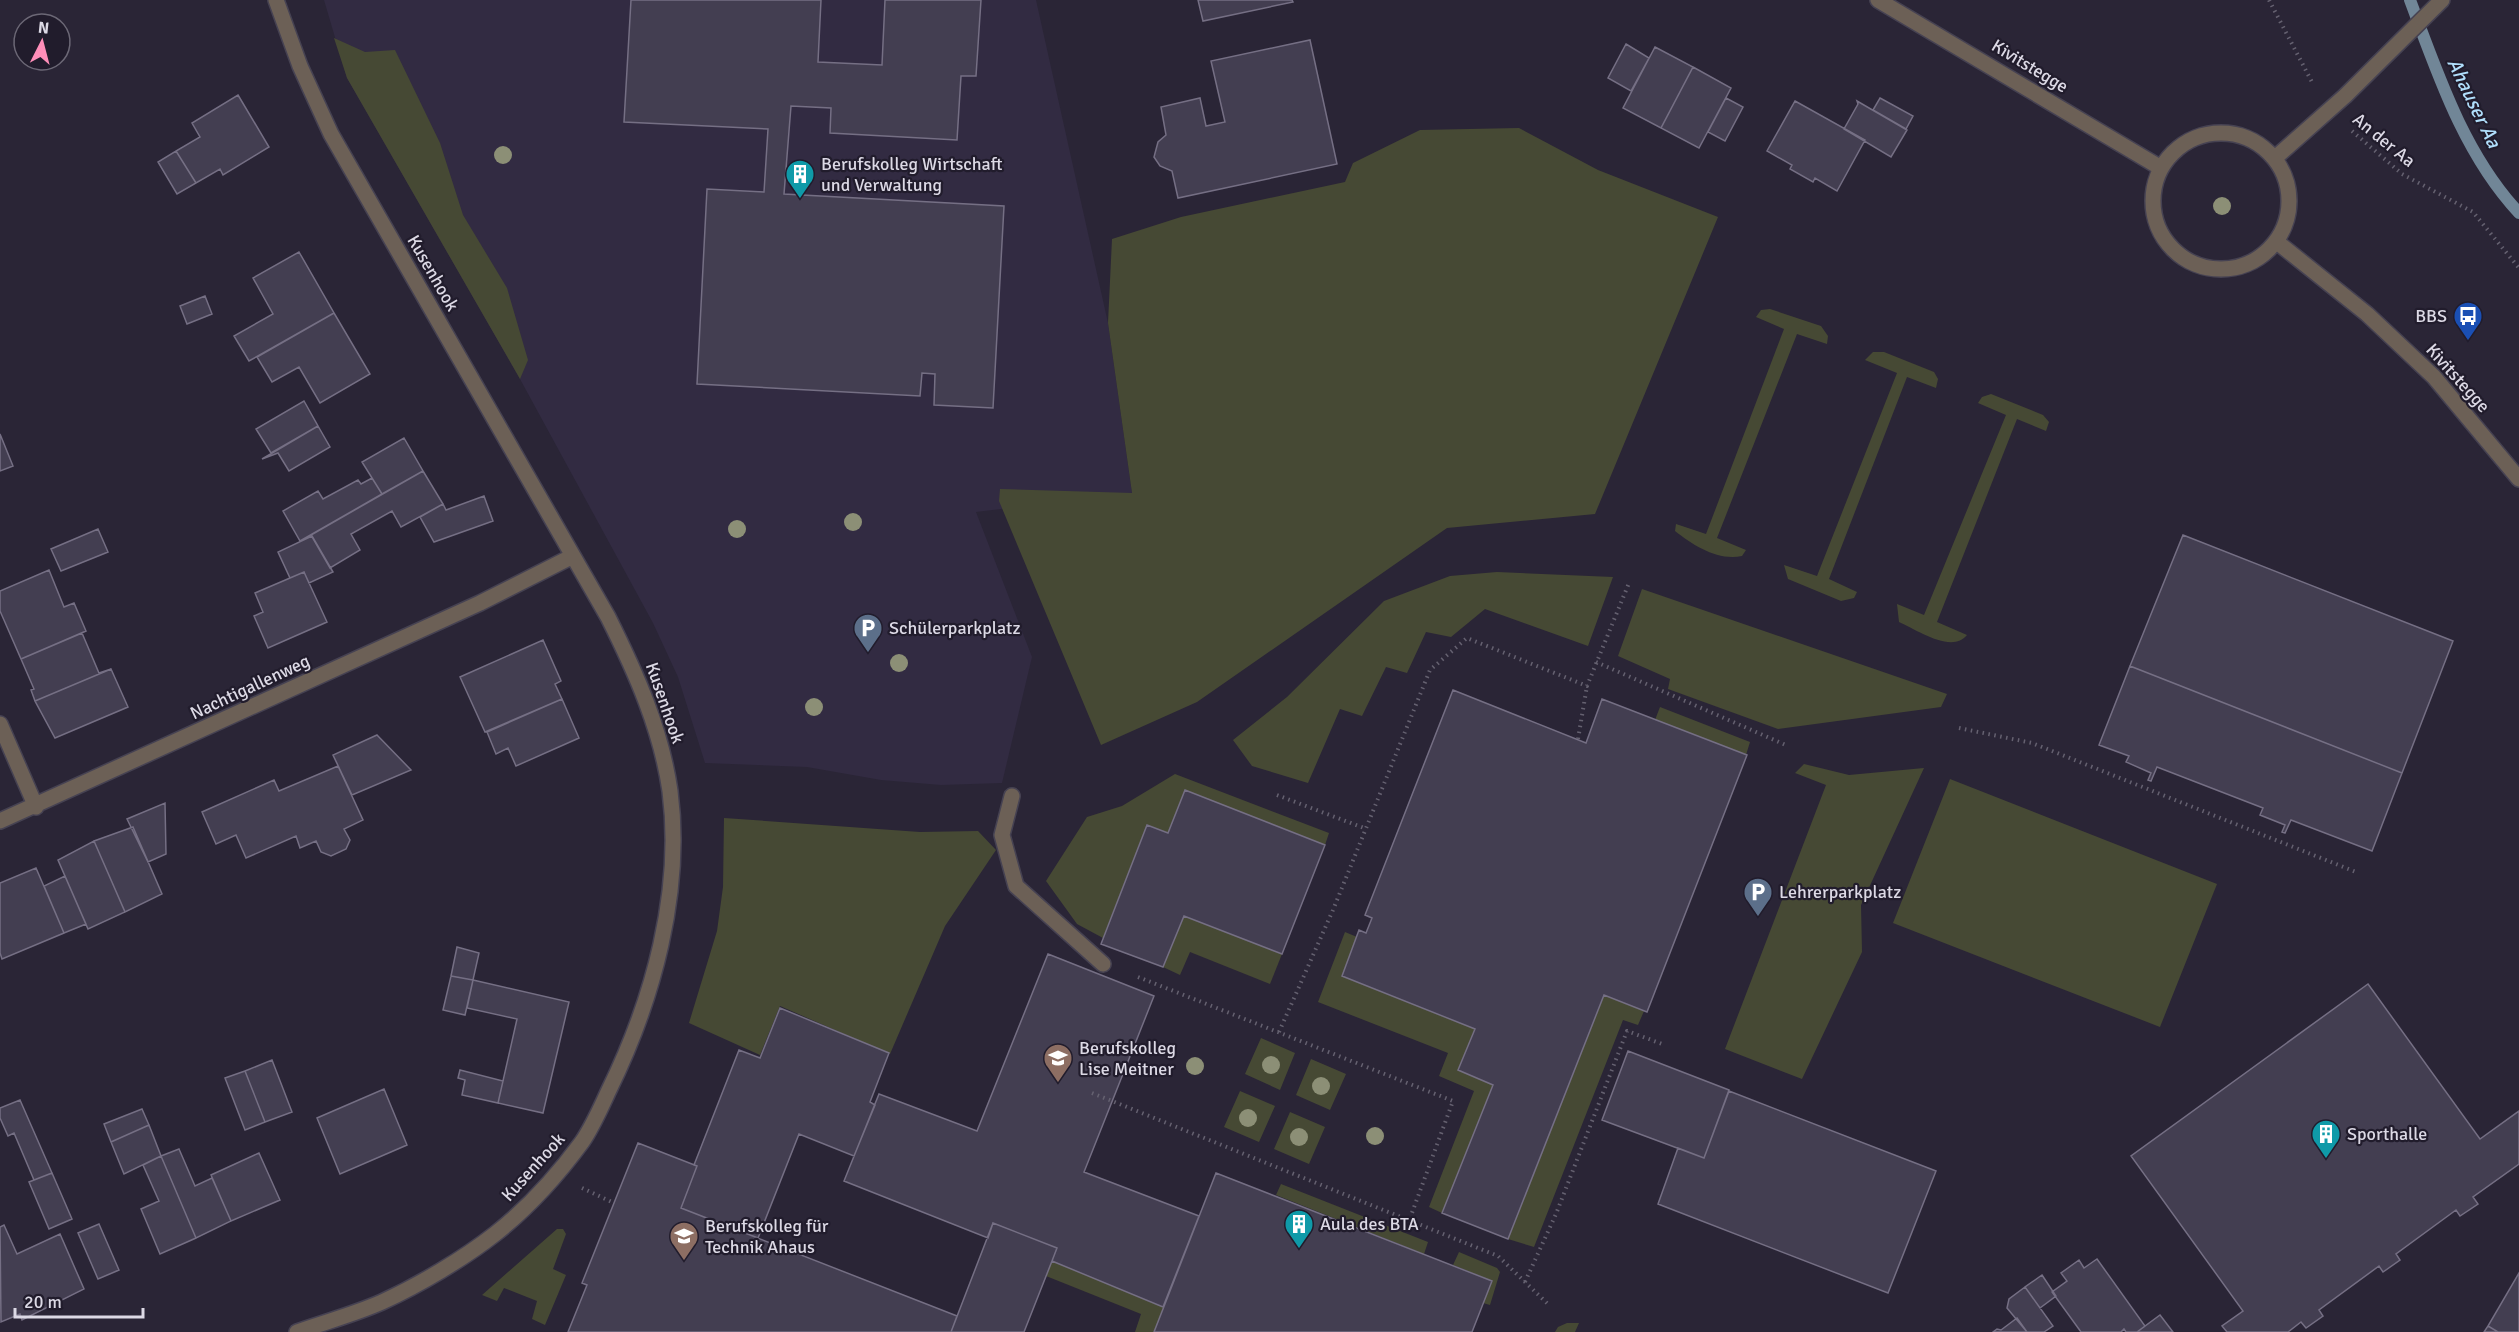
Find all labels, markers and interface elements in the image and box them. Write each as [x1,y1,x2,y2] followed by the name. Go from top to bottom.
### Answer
[12,12,72,72] north arrow
[37,18,50,39] text: N
[1988,35,2072,97] street label: Kivitstegge
[2441,54,2507,153] water label: Ahauser Aa
[2348,108,2420,172] street label: An der Aa
[821,153,1003,196] place label: Berufskolleg Wirtschaft und Verwaltung
[784,158,816,200] building icon: Berufskolleg Wirtschaft und Verwaltung
[402,231,464,315] street label: Kusenhook
[2452,300,2484,342] bus stop icon: BBS
[2415,305,2447,327] place label: BBS
[2421,339,2495,417] street label: Kivitstegge
[852,612,884,654] parking icon: Schülerparkplatz
[889,617,1021,639] place label: Schülerparkplatz
[187,650,313,724] street label: Nachtigallenweg
[641,659,689,747] street label: Kusenhook
[1742,876,1774,918] parking icon: Lehrerparkplatz
[1779,881,1901,903] place label: Lehrerparkplatz
[1079,1037,1176,1080] place label: Berufskolleg Lise Meitner
[1042,1042,1074,1084] school or university icon: Berufskolleg Lise Meitner
[2310,1118,2342,1160] building icon: Sporthalle
[2347,1123,2427,1145] place label: Sporthalle
[497,1128,569,1206] street label: Kusenhook
[1283,1208,1315,1250] building icon: Aula des BTA
[1320,1213,1419,1235] place label: Aula des BTA
[705,1215,829,1258] place label: Berufskolleg für Technik Ahaus
[668,1220,700,1262] school or university icon: Berufskolleg für Technik Ahaus
[15,1281,142,1319] scale bar
[24,1291,62,1313] text: 20 m

